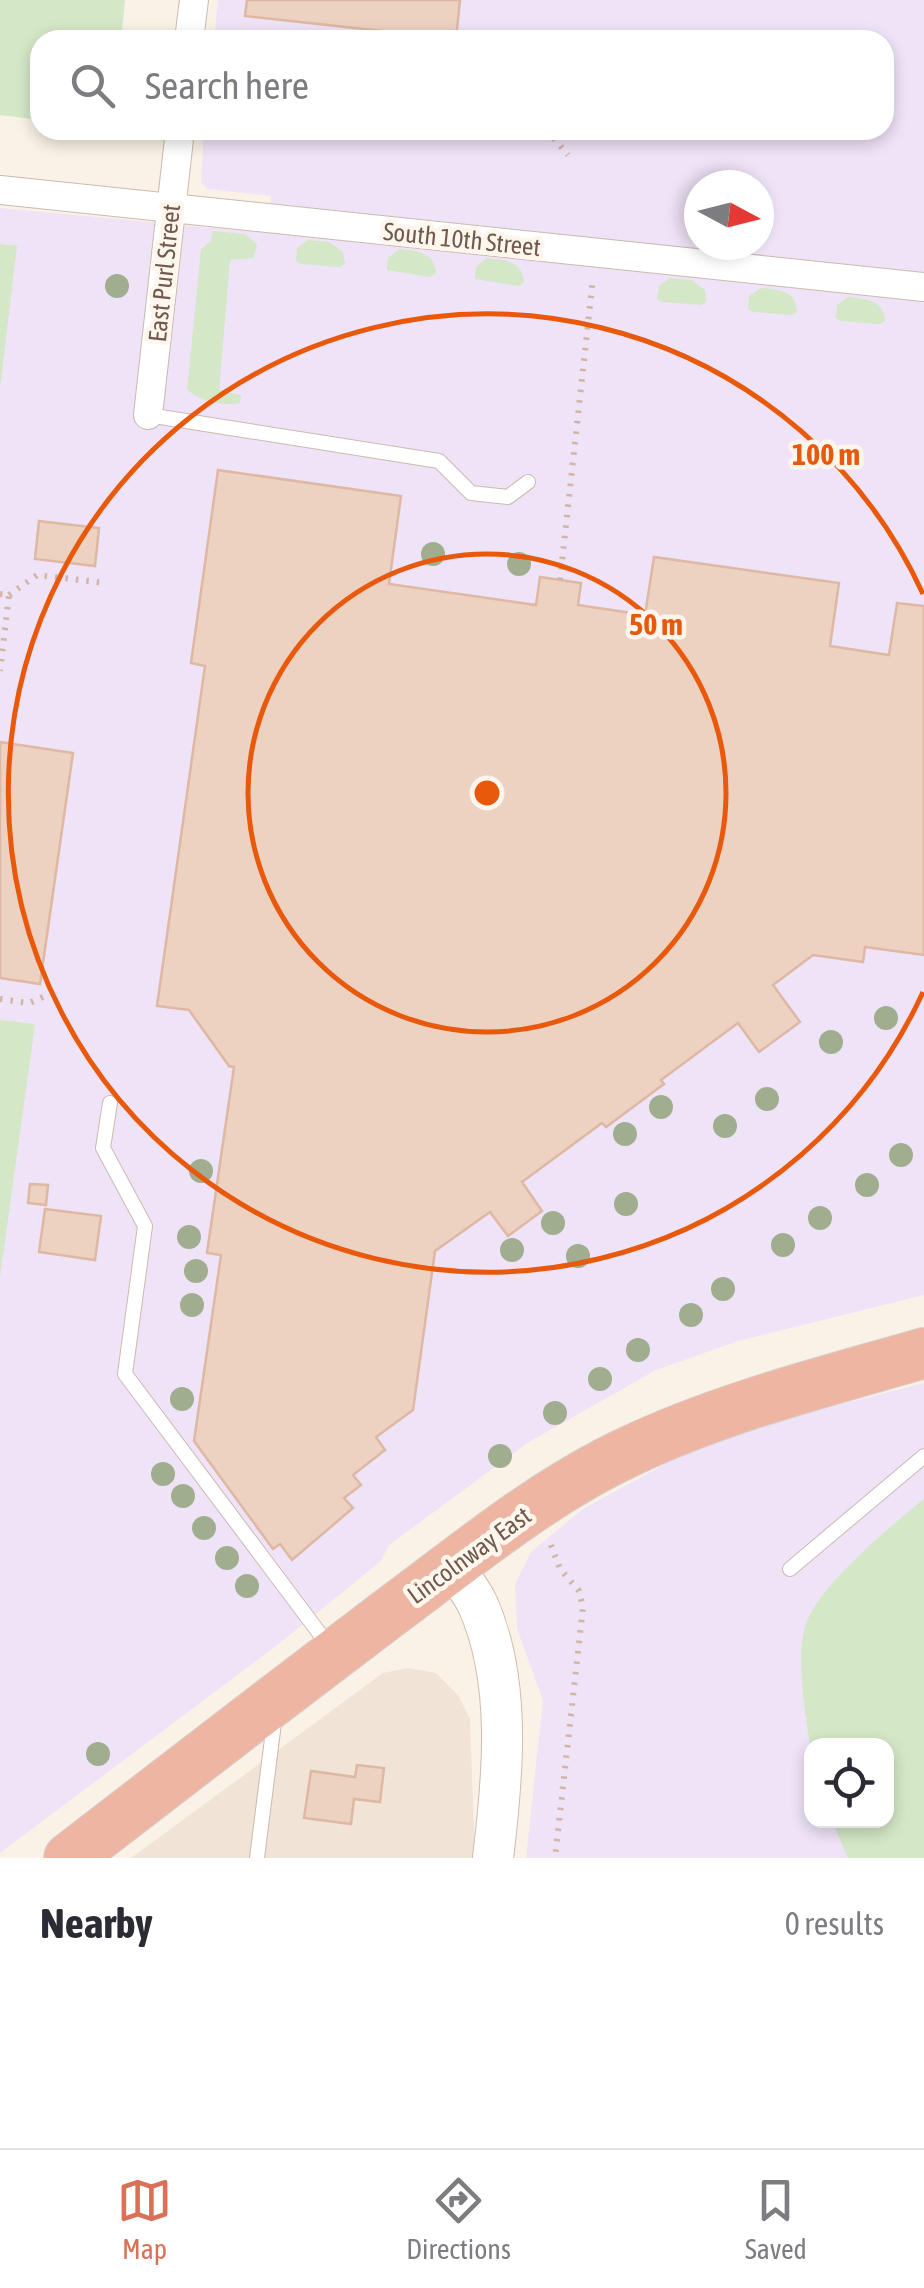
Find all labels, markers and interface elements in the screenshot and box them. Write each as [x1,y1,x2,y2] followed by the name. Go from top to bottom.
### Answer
[30,30,894,140] search box
[65,58,120,113] icon: search
[145,64,309,107] text: Search here
[684,170,774,260] north arrow
[143,203,185,343] street label: East Purl Street
[382,217,542,261] street label: South 10th Street
[792,437,860,471] text: 100 m
[629,607,683,641] text: 50 m
[469,775,505,811] centre of rings
[402,1501,536,1609] street label: Lincolnway East
[804,1738,894,1828] map controls
[804,1738,894,1828] button: locate
[40,1899,153,1947] text: Nearby
[785,1905,884,1942] text: 0 results
[117,2173,172,2265] tab: Map
[406,2173,511,2265] tab: Directions
[745,2173,807,2265] tab: Saved

